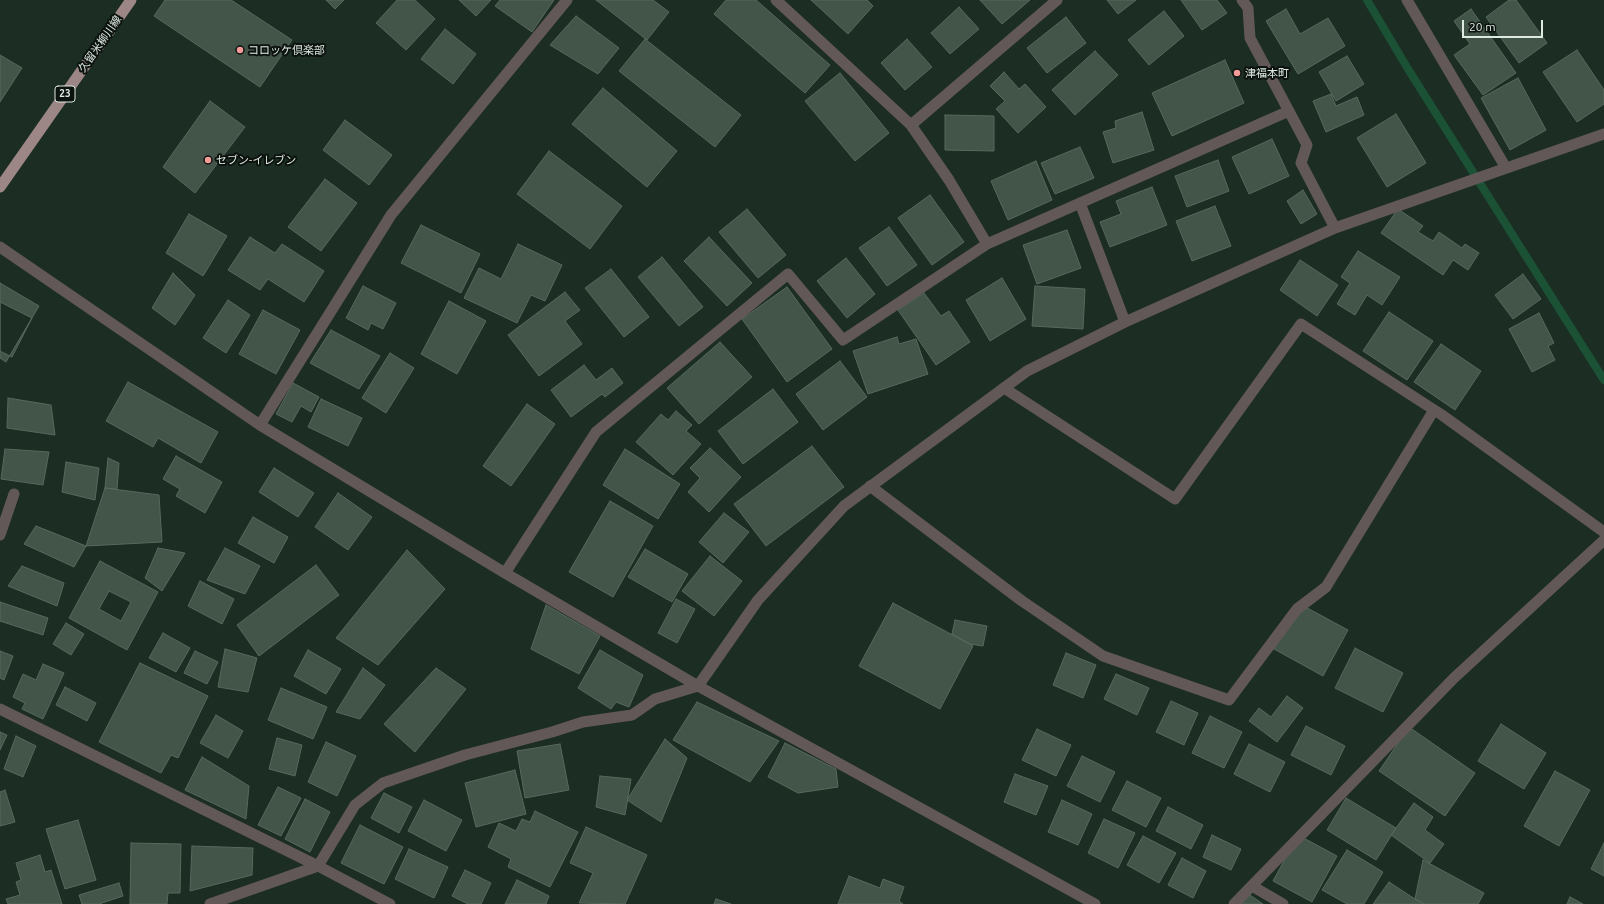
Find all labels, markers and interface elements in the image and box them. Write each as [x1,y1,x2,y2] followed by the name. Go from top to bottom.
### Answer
[1464,12,1545,38] scale bar
[76,13,124,75] street label: 久留米柳川線
[1469,20,1496,33] text: 20 m
[248,43,325,57] place label: コロッケ倶楽部
[235,45,245,55] marker: コロッケ倶楽部
[1245,66,1289,80] place label: 津福本町
[1232,68,1242,78] marker: 津福本町
[55,86,75,102] road number: 23
[216,153,296,167] place label: セブン-イレブン
[203,155,213,165] marker: セブン-イレブン

